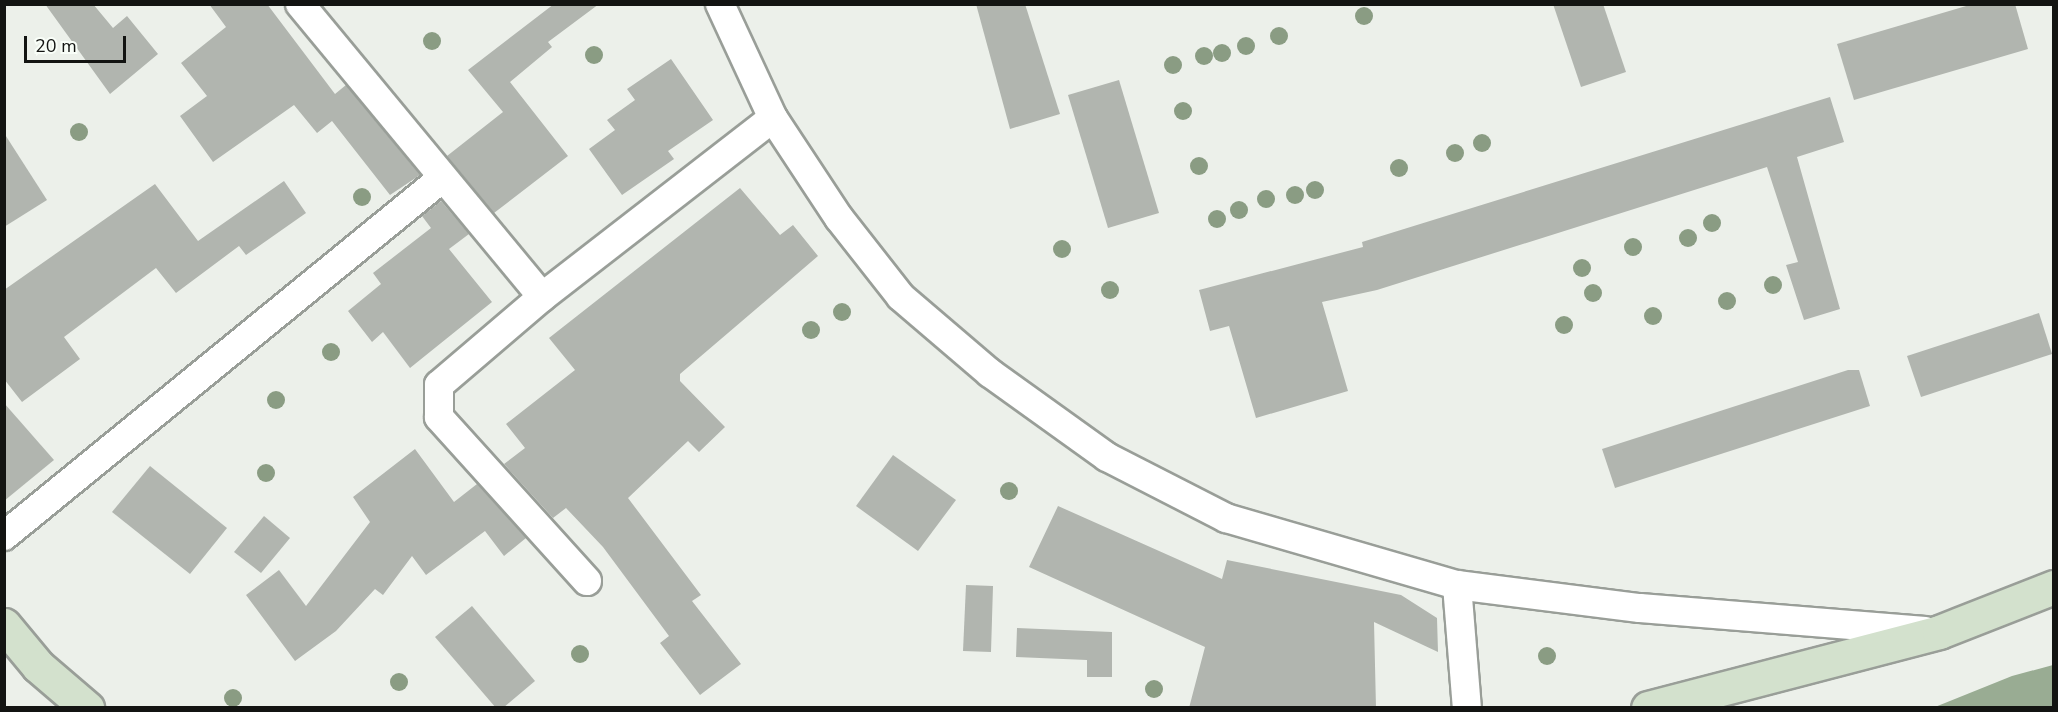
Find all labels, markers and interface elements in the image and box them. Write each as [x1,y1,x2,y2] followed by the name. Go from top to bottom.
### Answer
[27,24,129,62] scale bar
[35,34,77,58] text: 20 m

